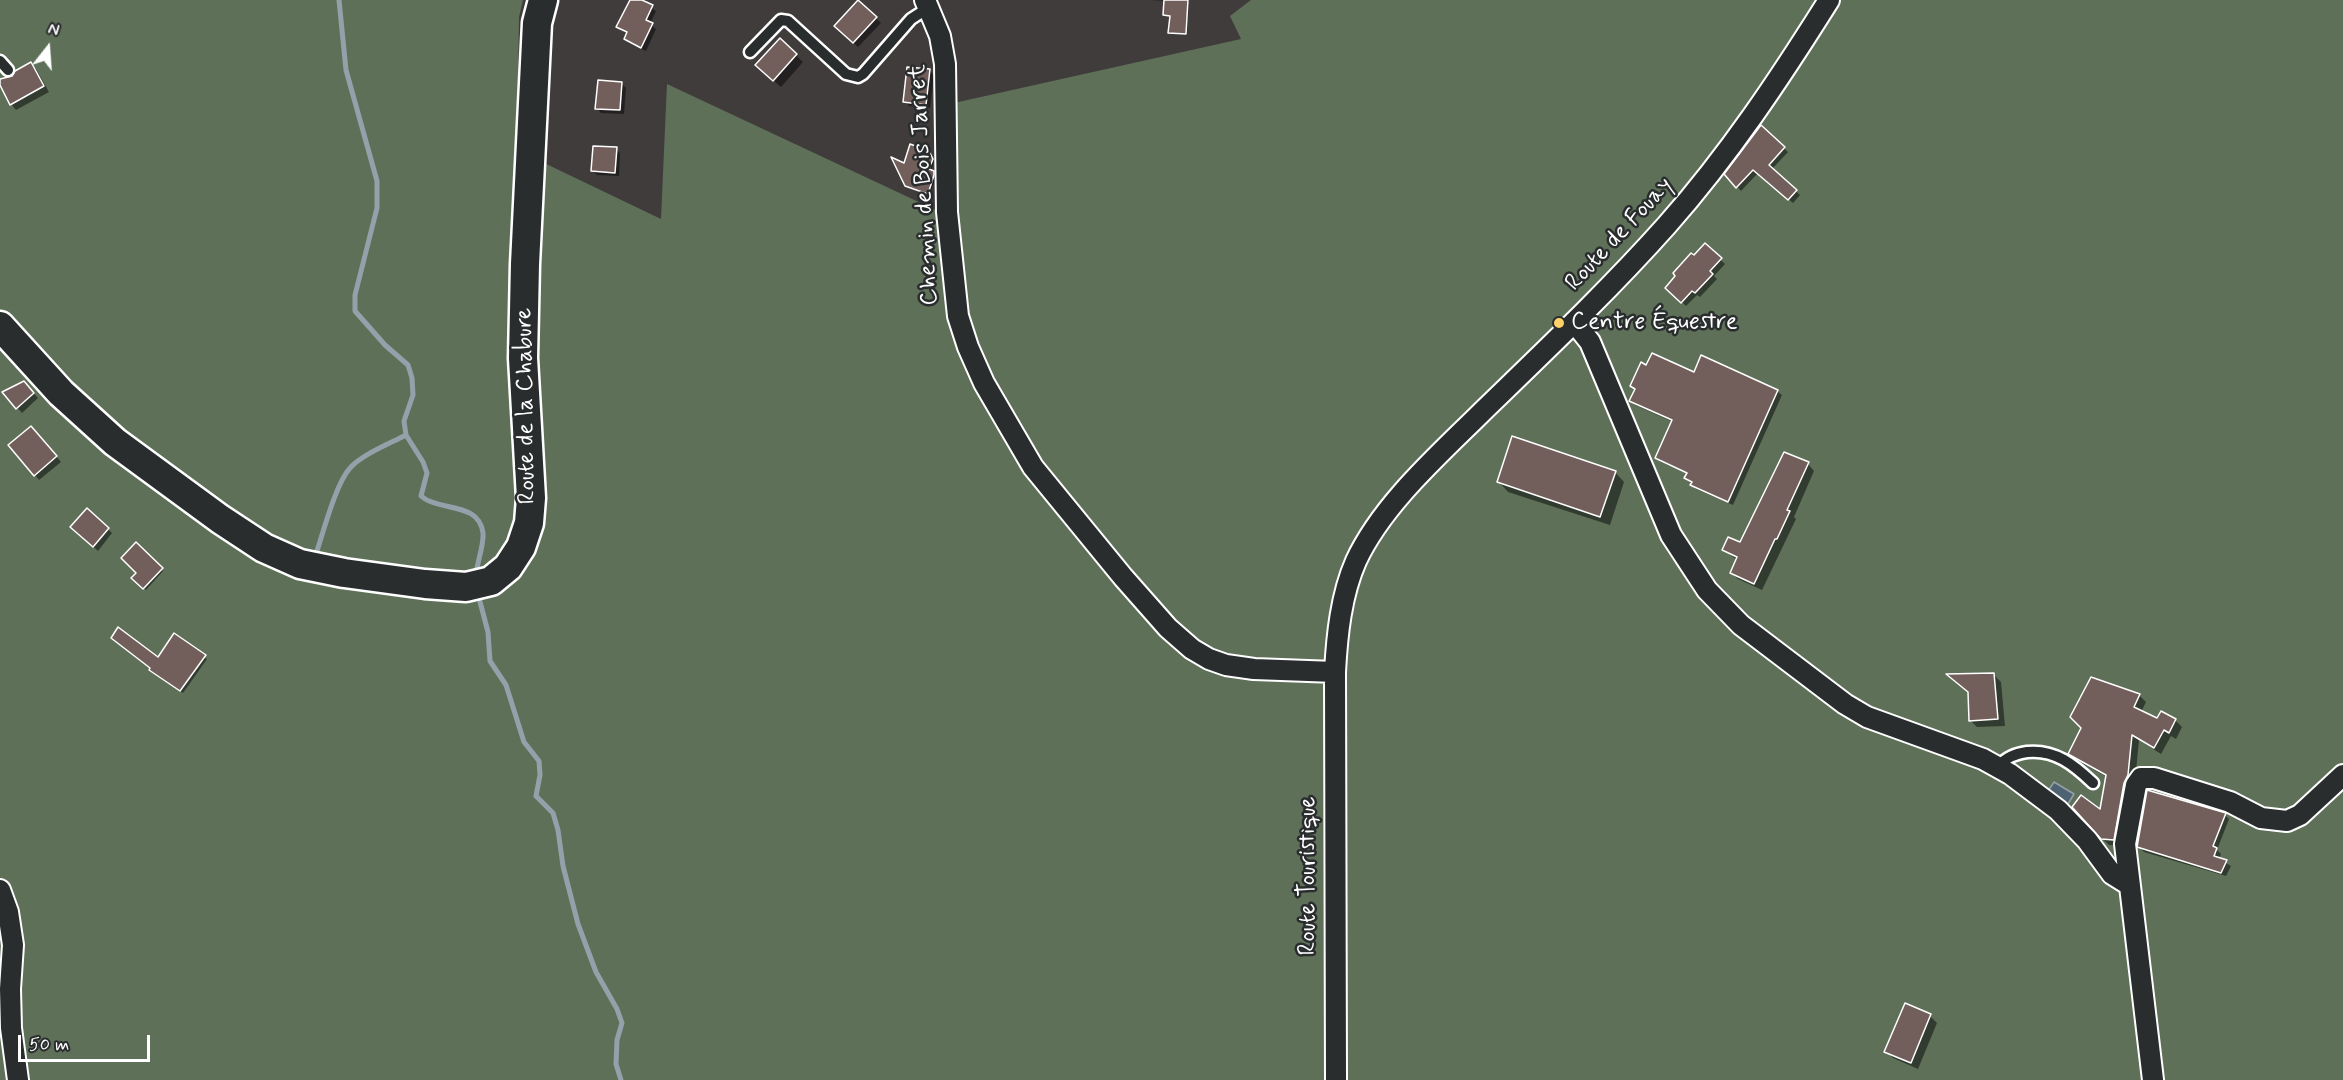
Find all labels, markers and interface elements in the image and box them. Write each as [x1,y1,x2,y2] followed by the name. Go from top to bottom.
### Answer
[18,18,78,78] north arrow
[45,19,62,42] text: N
[904,64,946,306] street label: Chemin de Bois Jarret
[1560,172,1680,298] street label: Route de Fouay
[511,307,543,505] street label: Route de la Chabure
[1571,309,1738,337] place label: Centre Équestre
[1552,316,1566,330] marker: Centre Équestre
[1295,796,1323,956] street label: Route Touristique
[21,1023,153,1061] scale bar
[29,1033,69,1057] text: 50 m

